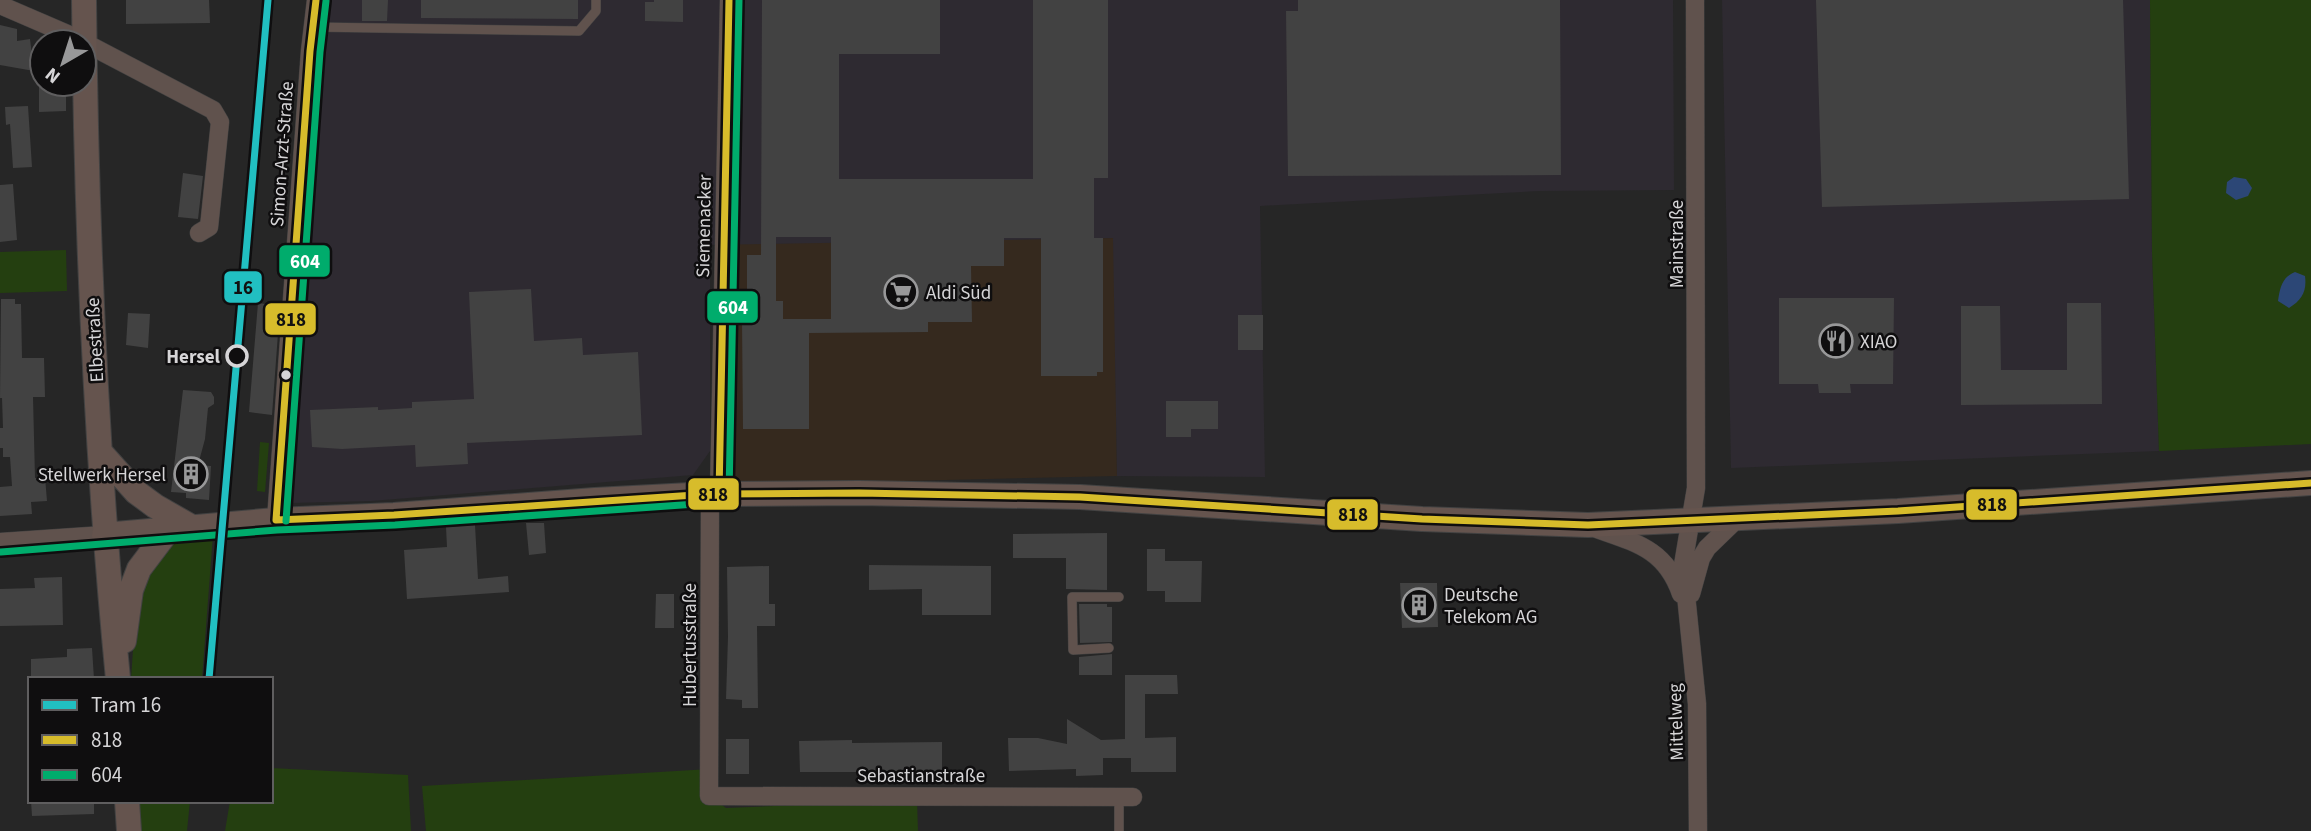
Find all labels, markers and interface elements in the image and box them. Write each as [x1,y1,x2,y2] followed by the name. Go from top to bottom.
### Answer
[28,28,98,98] north arrow
[40,61,67,90] text: N
[264,80,301,228] street label: Simon-Arzt-Straße
[690,174,719,278] street label: Siemenacker
[1664,200,1691,288] street label: Mainstraße
[278,244,331,278] line badge: 604
[290,249,320,276] text: 604
[223,270,263,304] line badge: 16
[882,273,920,311] supermarket icon: Aldi Süd
[233,275,253,302] text: 16
[926,280,991,307] place label: Aldi Süd
[706,290,759,324] line badge: 604
[718,295,748,322] text: 604
[80,297,111,383] street label: Elbestraße
[264,302,317,336] line badge: 818
[276,307,306,334] text: 818
[1817,322,1855,360] restaurant icon: XIAO
[1860,329,1898,356] place label: XIAO
[166,344,221,371] place label: Hersel
[226,345,248,367] marker: Hersel
[279,368,293,382] unlabelled marker
[172,455,210,493] building icon: Stellwerk Hersel
[38,462,166,489] place label: Stellwerk Hersel
[687,477,740,511] line badge: 818
[698,482,728,509] text: 818
[1965,488,2018,521] line badge: 818
[1977,492,2007,519] text: 818
[1326,498,1379,531] line badge: 818
[1338,502,1368,529] text: 818
[1444,582,1537,631] place label: Deutsche Telekom AG
[677,583,704,707] street label: Hubertusstraße
[1400,586,1438,624] building icon: Deutsche Telekom AG
[28,677,273,803] legend
[1662,682,1691,761] street label: Mittelweg
[91,690,161,720] text: Tram 16
[91,725,122,755] text: 818
[91,760,122,790] text: 604
[857,763,985,790] street label: Sebastianstraße

